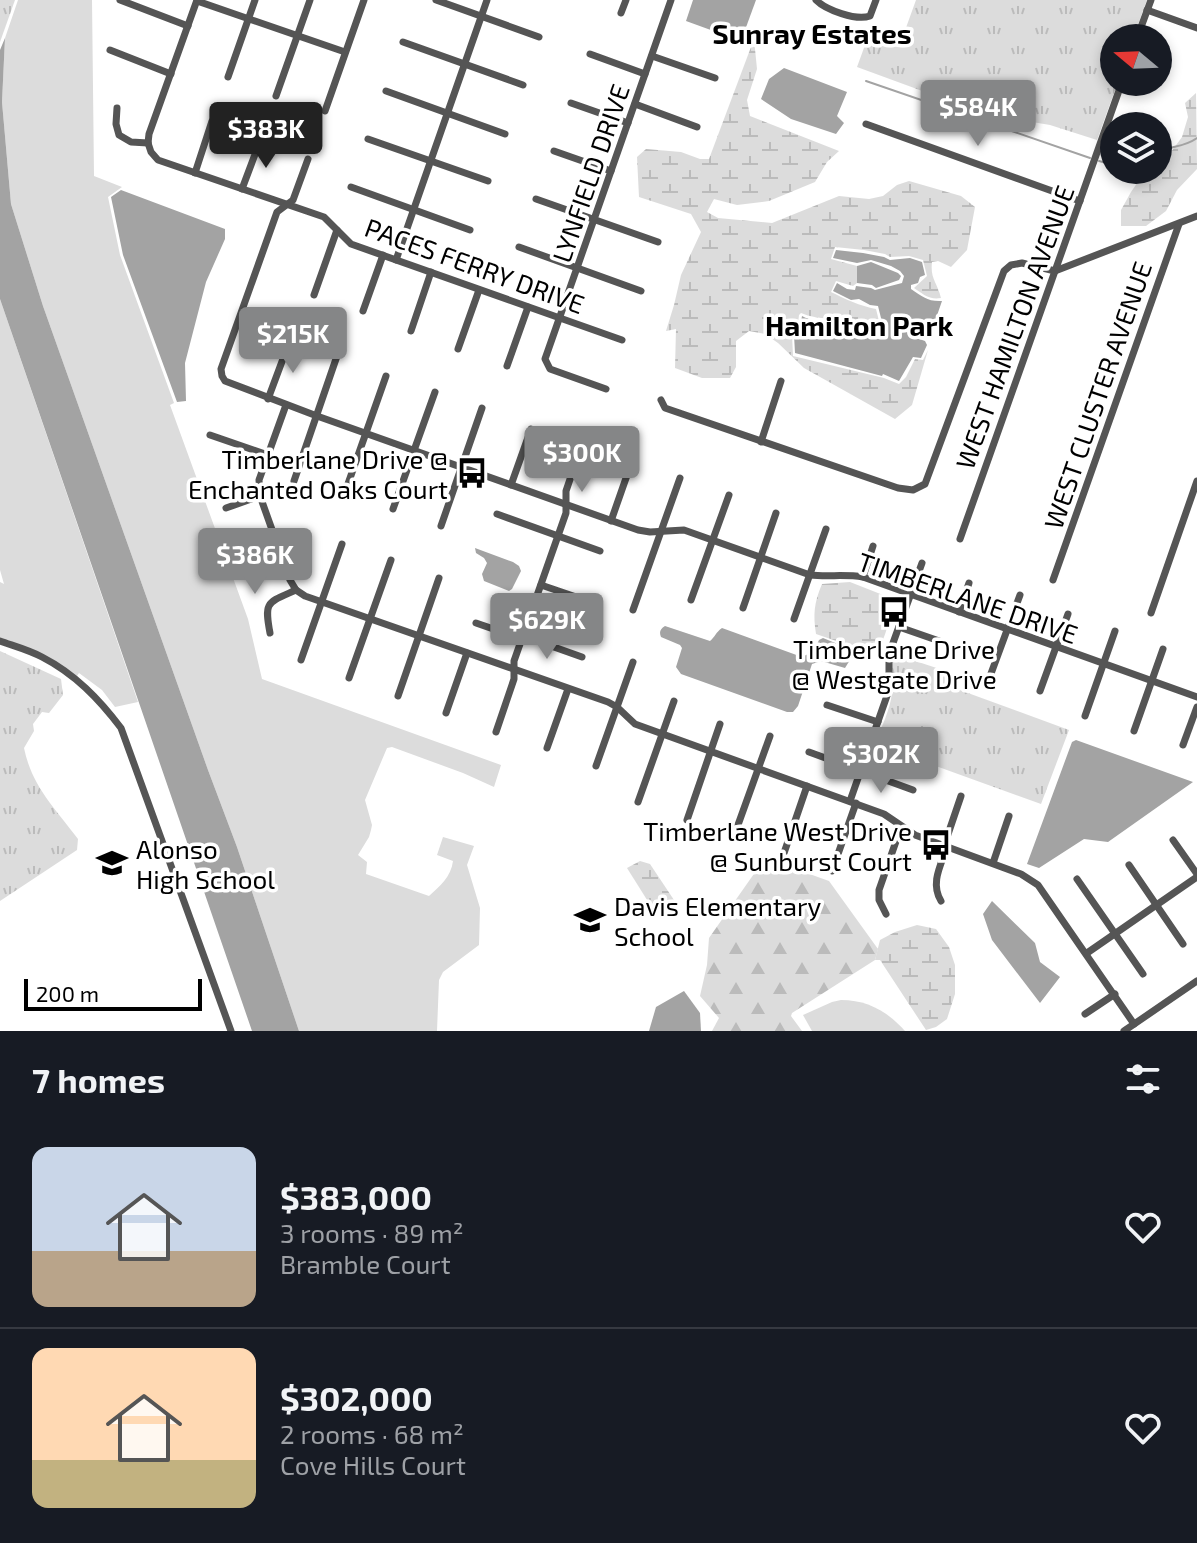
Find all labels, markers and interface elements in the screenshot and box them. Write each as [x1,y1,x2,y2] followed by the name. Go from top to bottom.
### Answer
[712,16,912,50] district label: Sunray Estates
[1100,24,1172,96] north arrow
[1100,24,1172,184] map controls
[545,80,635,266] street label: LYNFIELD DRIVE
[922,80,1034,148] pin: $584K
[939,90,1017,121] text: $584K
[210,102,322,170] pin: $383K
[227,112,305,143] text: $383K
[1100,112,1172,184] button: layers
[948,181,1080,473] street label: WEST HAMILTON AVENUE
[361,211,589,319] street label: PACES FERRY DRIVE
[1037,257,1157,533] street label: WEST CLUSTER AVENUE
[237,307,349,375] pin: $215K
[765,308,953,342] district label: Hamilton Park
[257,317,329,348] text: $215K
[526,426,638,494] pin: $300K
[542,436,622,467] text: $300K
[188,443,448,504] place label: Timberlane Drive @ Enchanted Oaks Court
[455,456,489,490] bus stop icon: Timberlane Drive @ Enchanted Oaks Court
[199,528,311,596] pin: $386K
[216,538,294,569] text: $386K
[854,545,1082,649] street label: TIMBERLANE DRIVE
[491,593,603,661] pin: $629K
[877,595,911,629] bus stop icon: Timberlane Drive @ Westgate Drive
[508,603,586,634] text: $629K
[791,633,997,694] place label: Timberlane Drive @ Westgate Drive
[825,727,937,795] pin: $302K
[842,737,920,768] text: $302K
[643,815,912,876] place label: Timberlane West Drive @ Sunburst Court
[919,828,953,862] bus stop icon: Timberlane West Drive @ Sunburst Court
[136,833,275,894] place label: Alonso High School
[95,846,129,880] school or university icon: Alonso High School
[614,890,821,951] place label: Davis Elementary School
[573,903,607,937] school or university icon: Davis Elementary School
[24,975,202,1011] scale bar
[36,980,99,1006] text: 200 m
[1121,1057,1165,1101] icon: filters
[32,1059,165,1100] text: 7 homes
[280,1176,432,1217] text: $383,000
[96,1179,192,1275] icon: home
[1121,1205,1165,1249] icon: heart
[280,1217,464,1248] text: 3 rooms · 89 m²
[280,1248,451,1279] text: Bramble Court
[280,1377,433,1418] text: $302,000
[96,1380,192,1476] icon: home
[1121,1406,1165,1450] icon: heart
[280,1418,464,1449] text: 2 rooms · 68 m²
[280,1449,466,1480] text: Cove Hills Court

